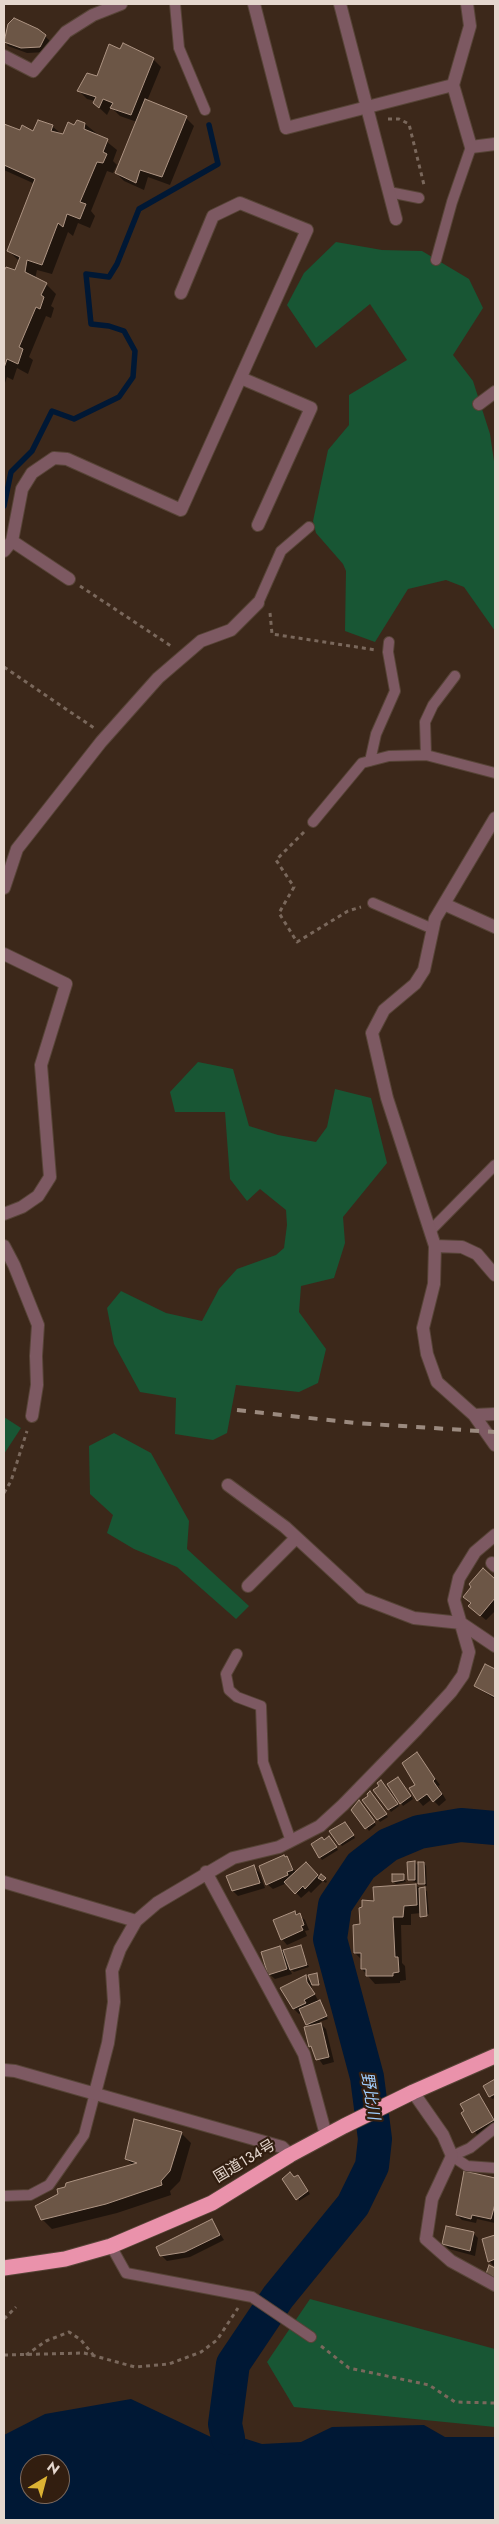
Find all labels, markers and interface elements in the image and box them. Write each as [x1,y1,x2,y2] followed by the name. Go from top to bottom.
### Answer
[356,2071,382,2121] water label: 野比川
[211,2137,279,2187] street label: 国道134号
[20,2454,70,2504] north arrow
[43,2456,64,2479] text: N

